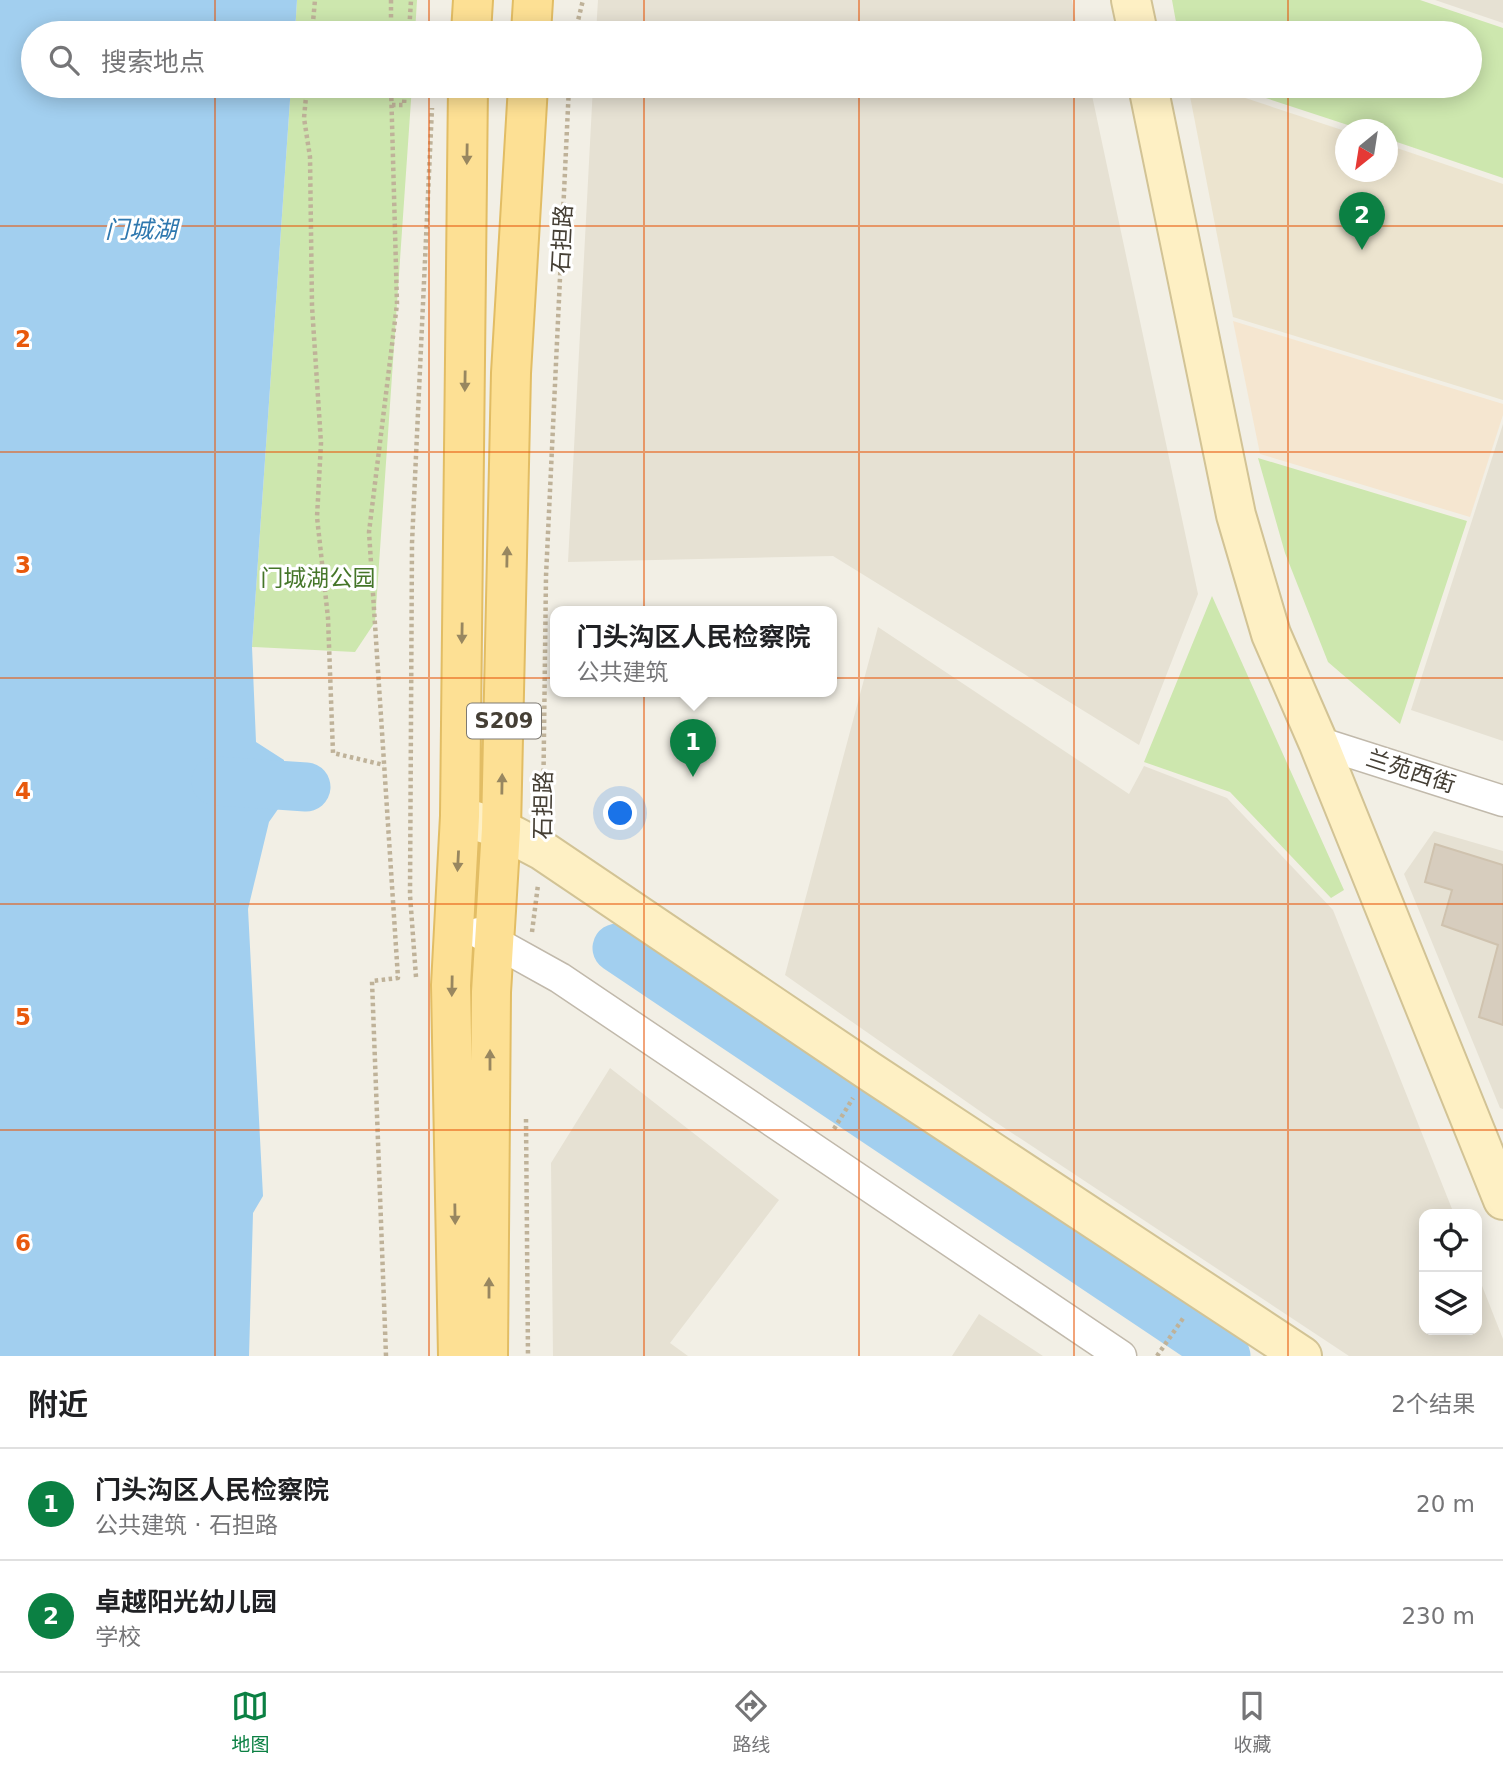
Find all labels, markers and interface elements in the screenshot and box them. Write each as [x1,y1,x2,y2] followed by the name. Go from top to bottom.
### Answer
[21,21,1482,98] search box
[45,41,83,79] icon: search
[101,47,205,77] text: 搜索地点
[1335,119,1398,182] north arrow
[461,143,473,165] one-way arrow
[1339,192,1385,250] pin: 2
[547,204,577,274] street label: 石担路
[105,216,181,244] water label: 门城湖
[15,326,31,352] text: 2
[459,371,470,393] one-way arrow
[502,545,513,567] one-way arrow
[15,552,31,578] text: 3
[261,565,376,591] park label: 门城湖公园
[550,606,837,697] popup
[576,622,811,652] text: 门头沟区人民检察院
[456,623,468,645] one-way arrow
[576,659,668,685] text: 公共建筑
[467,704,541,738] road number: S209
[670,719,716,777] pin: 1
[1363,744,1459,798] street label: 兰苑西街
[529,770,557,840] street label: 石担路
[496,773,508,795] one-way arrow
[15,778,31,804] text: 4
[603,796,637,830] your location
[452,850,463,872] one-way arrow
[446,976,458,998] one-way arrow
[15,1004,31,1030] text: 5
[485,1049,496,1071] one-way arrow
[449,1203,461,1225] one-way arrow
[1419,1209,1482,1335] map controls
[1419,1209,1482,1272] button: locate
[15,1230,31,1256] text: 6
[1419,1272,1482,1335] button: layers
[483,1277,495,1299] one-way arrow
[28,1387,88,1422] text: 附近
[1391,1391,1475,1417] text: 2个结果
[95,1475,329,1505] text: 门头沟区人民检察院
[43,1491,59,1517] text: 1
[1416,1491,1475,1517] text: 20 m
[95,1512,278,1538] text: 公共建筑 · 石担路
[95,1587,277,1617] text: 卓越阳光幼儿园
[43,1603,59,1629] text: 2
[1401,1603,1475,1629] text: 230 m
[95,1624,141,1650] text: 学校
[231,1687,270,1756] tab: 地图
[732,1687,771,1756] tab: 路线
[1233,1687,1272,1756] tab: 收藏

